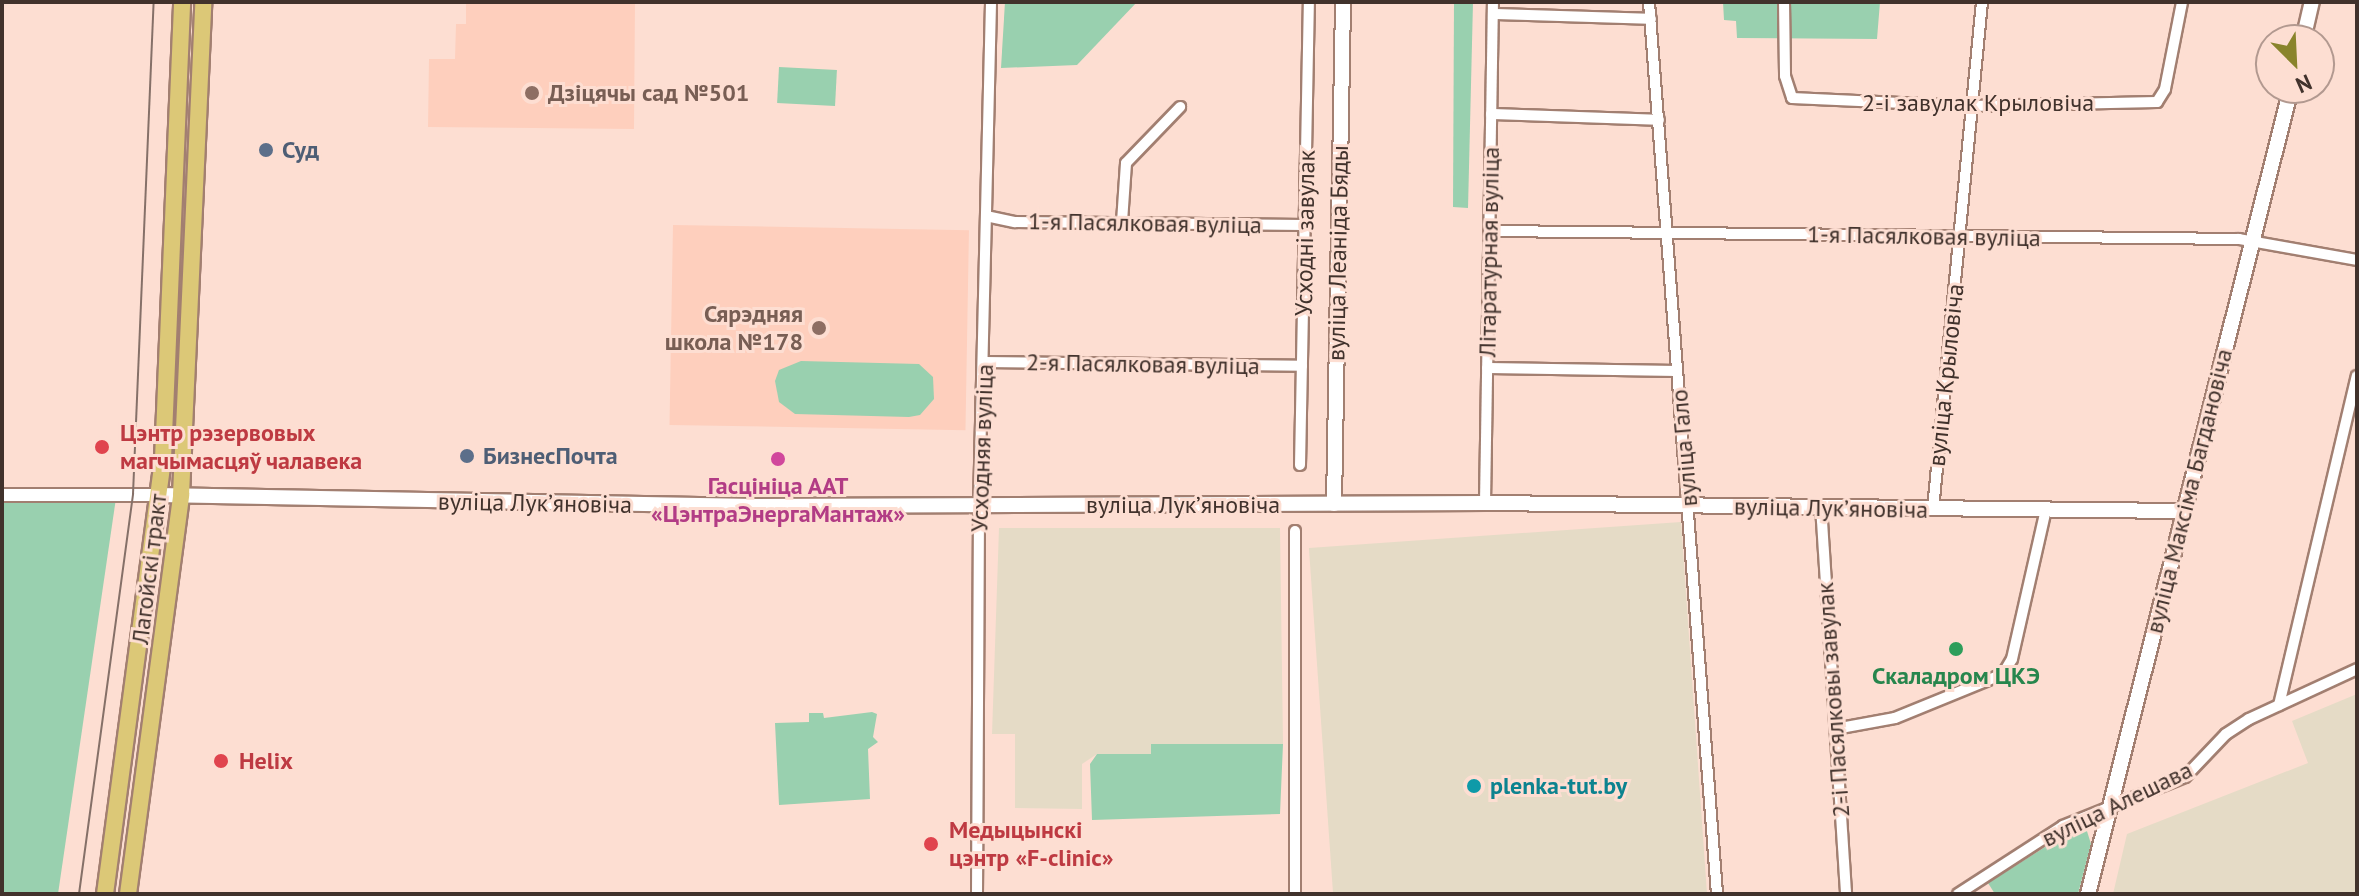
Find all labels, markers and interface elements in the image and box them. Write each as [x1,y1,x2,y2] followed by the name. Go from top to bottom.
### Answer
[2255,24,2335,104] north arrow
[2292,68,2316,100] text: N
[548,79,749,107] place label: Дзіцячы сад №501
[523,84,541,102] marker: Дзіцячы сад №501
[1862,89,2094,117] street label: 2-і завулак Крыловіча
[282,136,319,164] place label: Суд
[257,141,275,159] marker: Суд
[1322,145,1354,361] street label: вуліца Леаніда Бяды
[1473,147,1505,357] street label: Літаратурная вуліца
[1289,150,1321,316] street label: Усходні завулак
[1028,207,1262,239] street label: 1-я Пасялковая вуліца
[1807,220,2041,252] street label: 1-я Пасялковая вуліца
[1922,282,1970,468] street label: вуліца Крыловіча
[665,300,803,356] place label: Сярэдняя школа №178
[810,319,828,337] marker: Сярэдняя школа №178
[2140,346,2238,636] street label: вуліца Максіма Багдановіча
[1026,348,1260,380] street label: 2-я Пасялковая вуліца
[965,363,999,533] street label: Усходняя вуліца
[1665,388,1703,508] street label: вуліца Гало
[120,419,363,475] place label: Цэнтр рэзервовых магчымасцяў чалавека
[91,436,113,458] marker: Цэнтр рэзервовых магчымасцяў чалавека
[483,442,618,470] place label: БизнесПочта
[458,447,476,465] marker: БизнесПочта
[769,450,787,468] marker: Гасцініца ААТ «ЦэнтраЭнергаМантаж»
[651,472,905,528] place label: Гасцініца ААТ «ЦэнтраЭнергаМантаж»
[438,487,632,519] street label: вуліца Лукʼяновіча
[1086,491,1280,519] street label: вуліца Лукʼяновіча
[125,492,173,646] street label: Лагойскі тракт
[1734,492,1928,524] street label: вуліца Лукʼяновіча
[1810,581,1856,819] street label: 2-і Пасялковы завулак
[1947,640,1965,658] marker: Скаладром ЦКЭ
[1872,662,2040,690] place label: Скаладром ЦКЭ
[239,747,293,775] place label: Helix
[210,750,232,772] marker: Helix
[2037,755,2197,853] street label: вуліца Алешава
[1490,772,1627,800] place label: plenka-tut.by
[1465,777,1483,795] marker: plenka-tut.by
[949,816,1113,872] place label: Медыцынскі цэнтр «F-clinic»
[920,833,942,855] marker: Медыцынскі цэнтр «F-clinic»

